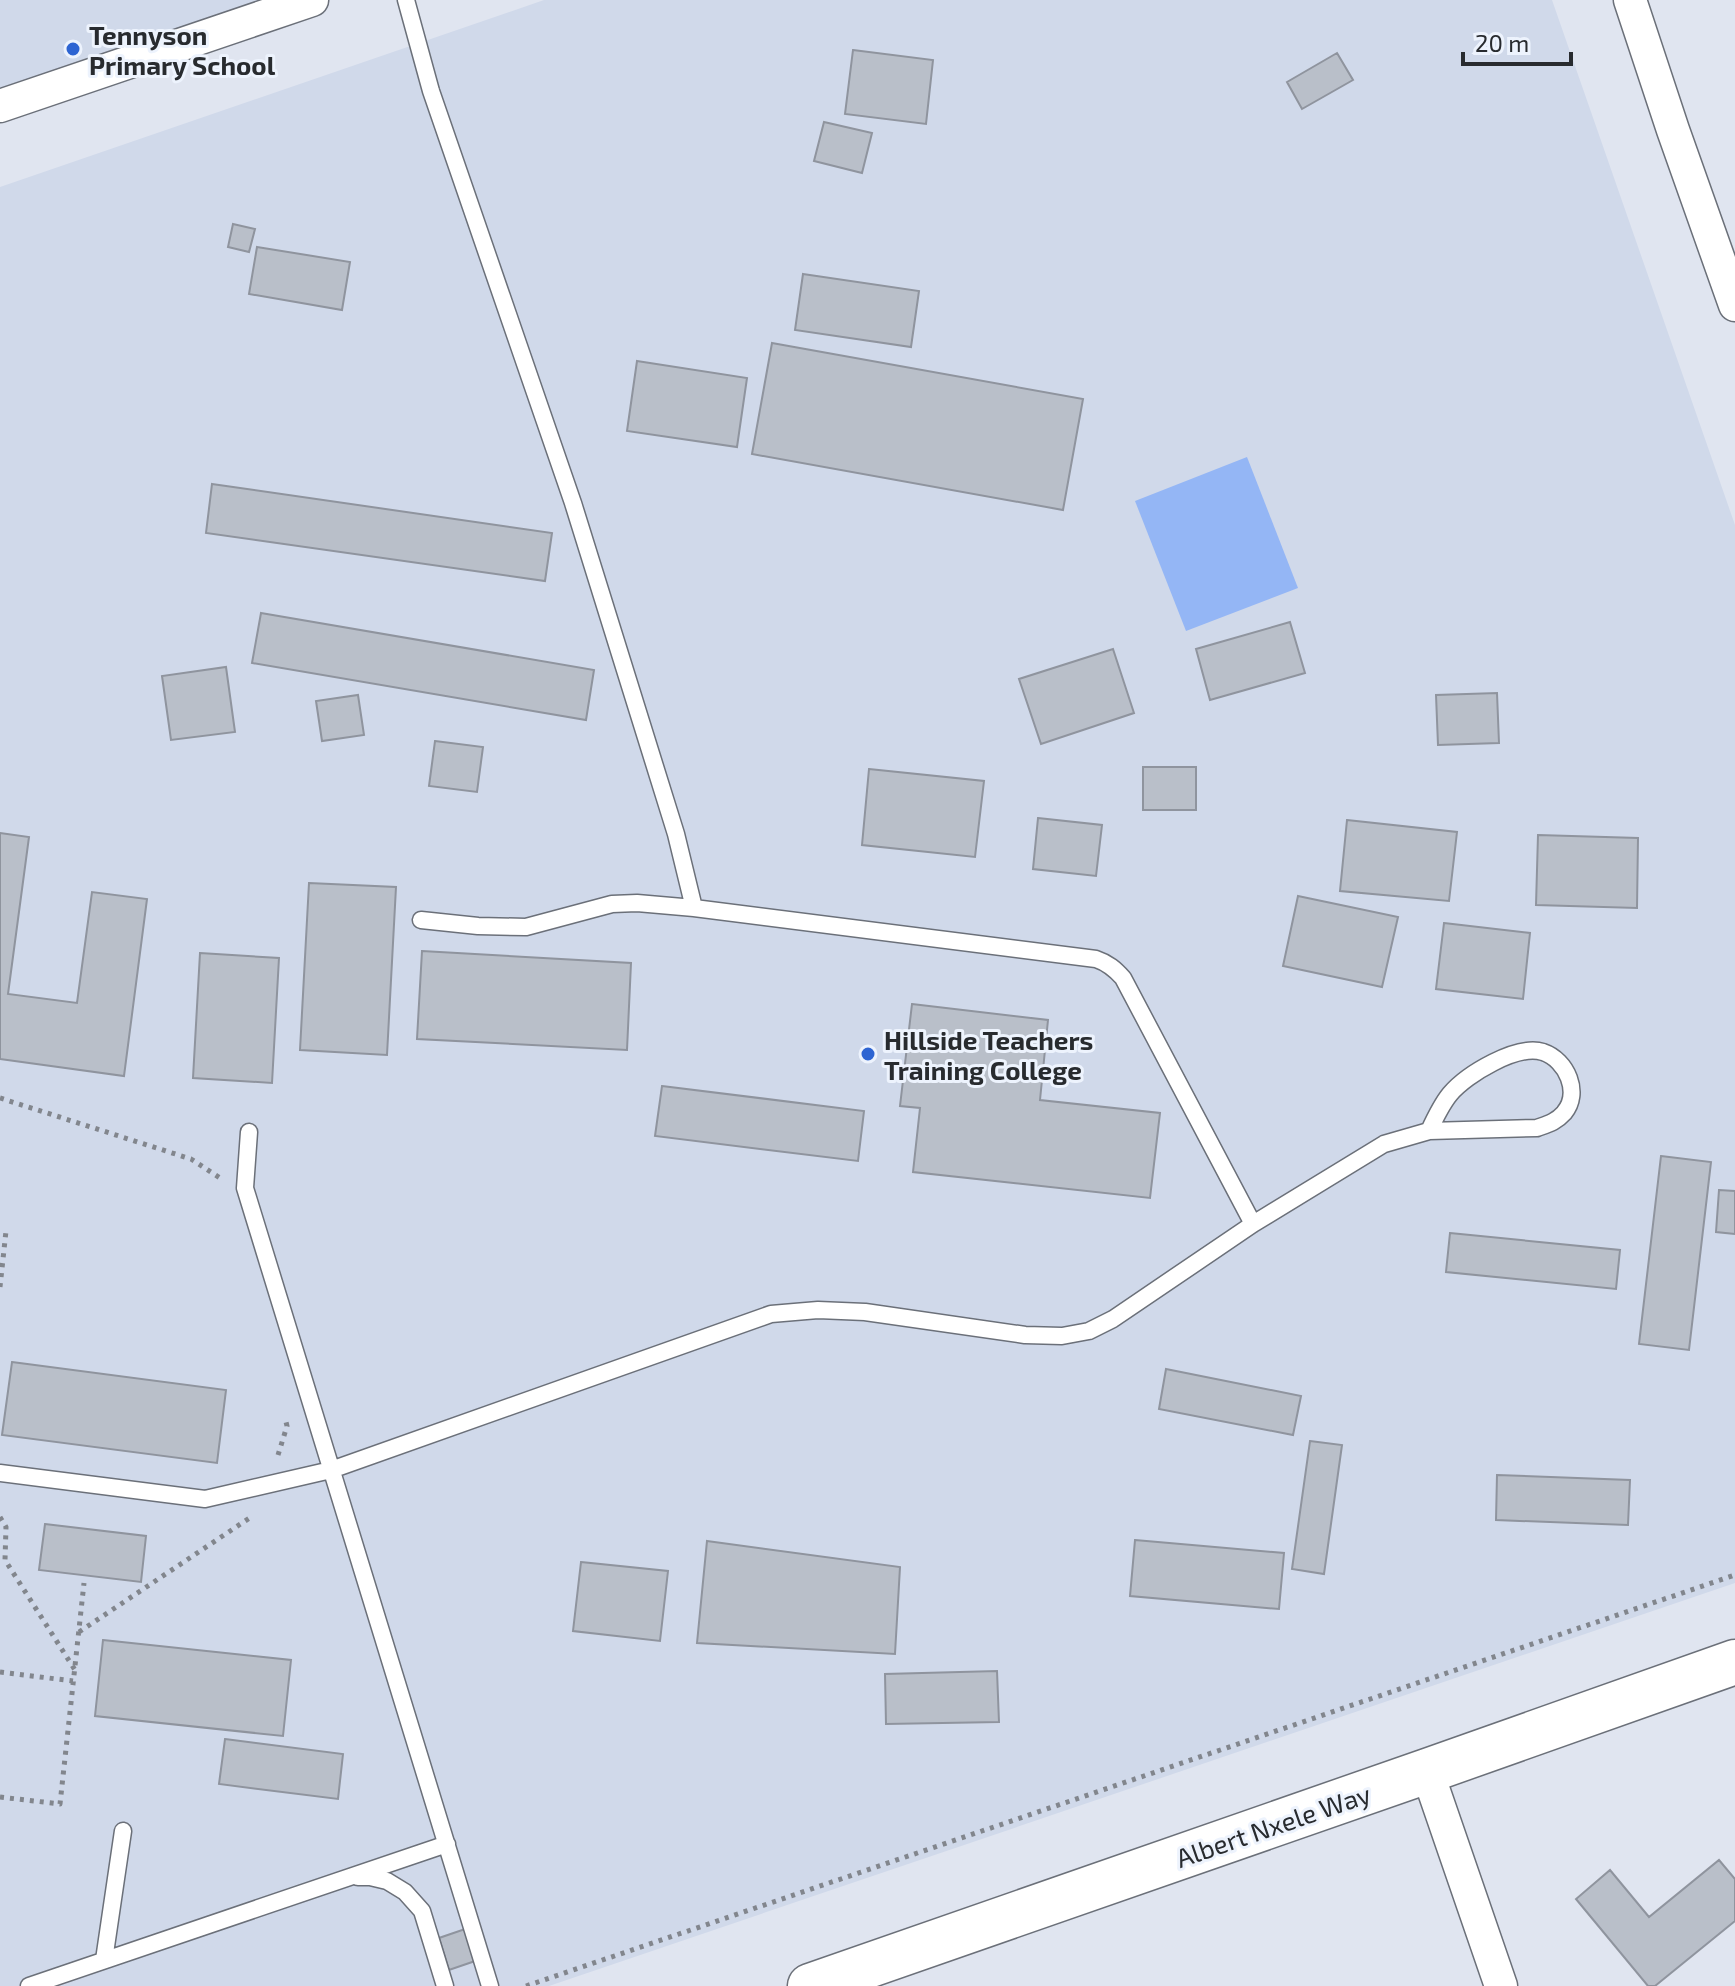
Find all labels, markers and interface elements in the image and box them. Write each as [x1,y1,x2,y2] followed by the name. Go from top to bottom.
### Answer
[1463,16,1571,66] scale bar
[89,19,276,81] place label: Tennyson Primary School
[1475,28,1529,57] text: 20 m
[64,40,82,58] marker: Tennyson Primary School
[884,1024,1093,1085] place label: Hillside Teachers Training College
[859,1045,877,1063] marker: Hillside Teachers Training College
[1171,1777,1375,1873] street label: Albert Nxele Way

